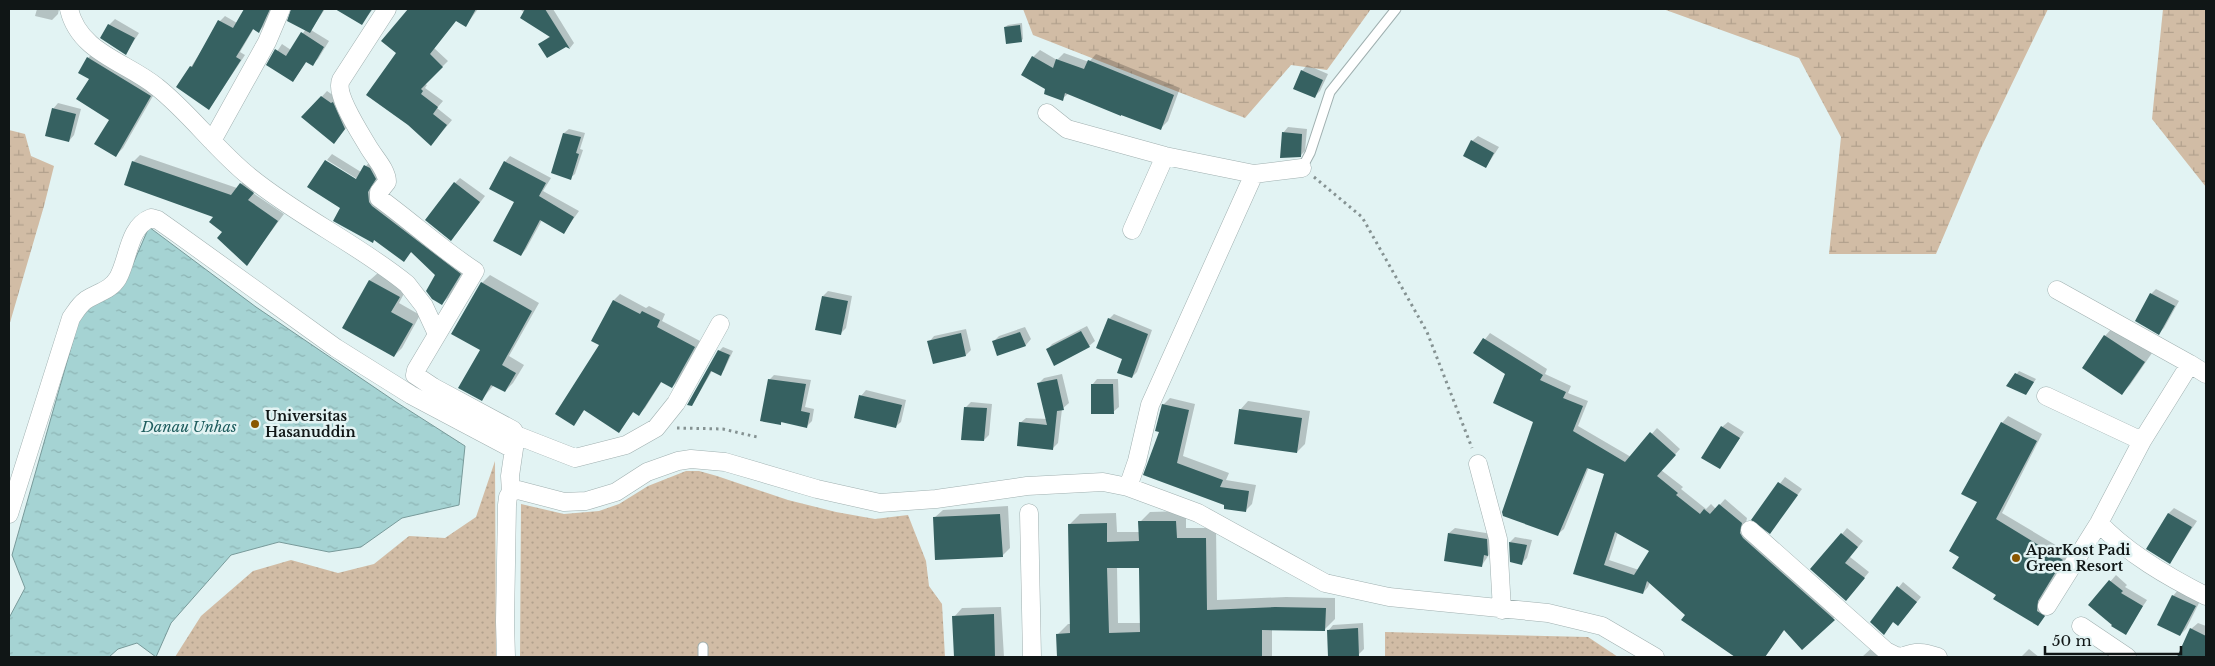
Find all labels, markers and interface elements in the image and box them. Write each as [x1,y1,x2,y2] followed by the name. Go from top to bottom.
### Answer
[265,407,356,441] place label: Universitas Hasanuddin
[140,417,237,436] water label: Danau Unhas
[249,418,261,430] marker: Universitas Hasanuddin
[2025,541,2130,575] place label: AparKost Padi Green Resort
[2010,552,2022,564] marker: AparKost Padi Green Resort
[2045,624,2181,656] scale bar
[2052,631,2092,650] text: 50 m

